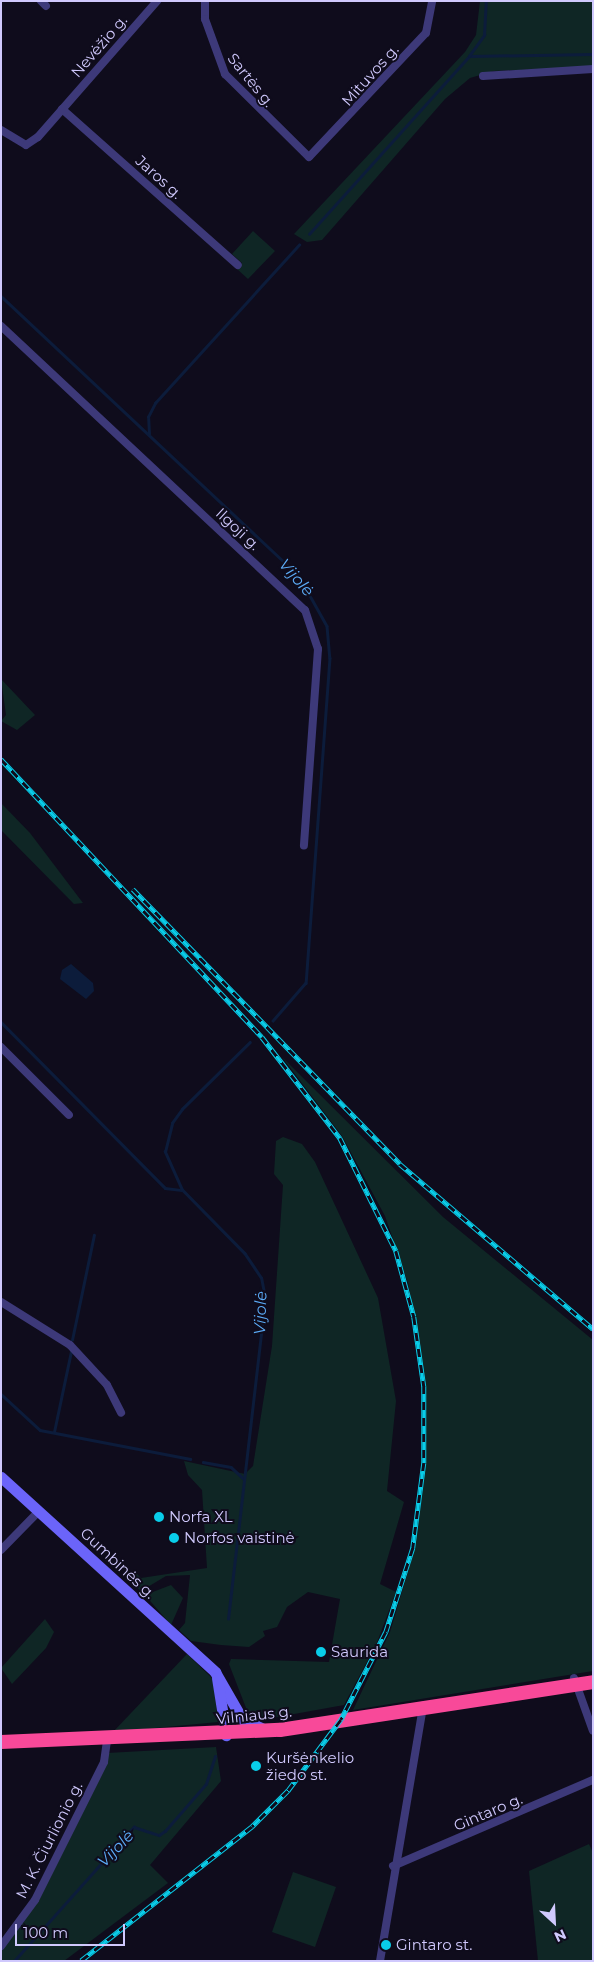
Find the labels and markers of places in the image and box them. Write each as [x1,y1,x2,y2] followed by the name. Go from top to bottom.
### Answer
[169,1508,233,1526] place label: Norfa XL
[153,1511,165,1523] marker: Norfa XL
[184,1529,295,1547] place label: Norfos vaistinė
[168,1532,180,1544] marker: Norfos vaistinė
[331,1643,388,1661] place label: Saurida
[315,1646,327,1658] marker: Saurida
[266,1748,354,1783] place label: Kuršėnkelio žiedo st.
[250,1760,262,1772] marker: Kuršėnkelio žiedo st.
[396,1936,472,1954] place label: Gintaro st.
[380,1939,392,1951] marker: Gintaro st.

